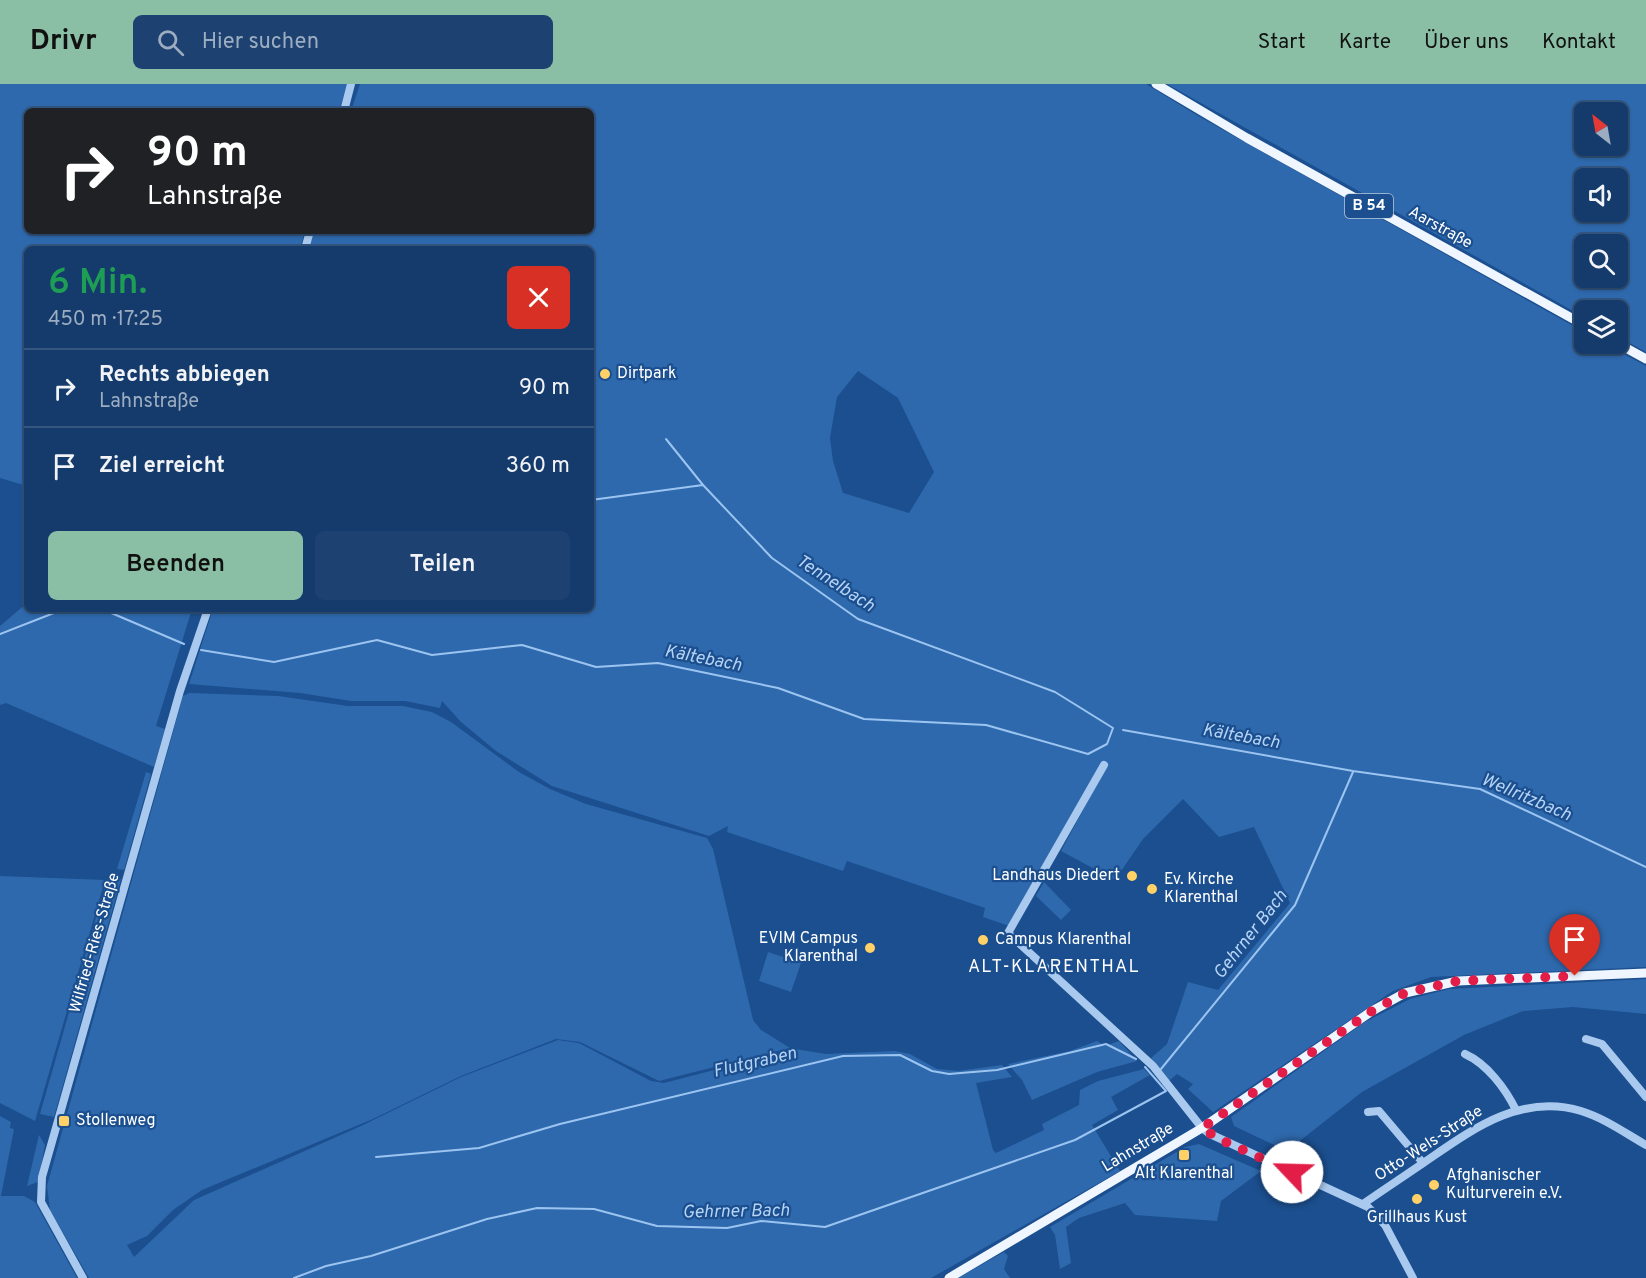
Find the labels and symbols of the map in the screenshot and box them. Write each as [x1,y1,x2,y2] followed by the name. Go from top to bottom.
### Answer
[1574,102,1628,156] north arrow
[1345,194,1393,218] road number: B 54
[1405,202,1475,254] street label: Aarstraße
[617,364,676,384] place label: Dirtpark
[598,367,612,381] marker: Dirtpark
[791,550,879,618] water label: Tennelbach
[663,640,744,678] water label: Kältebach
[1201,719,1282,755] water label: Kältebach
[1478,769,1575,827] water label: Wellritzbach
[992,866,1120,886] place label: Landhaus Diedert
[1125,869,1139,883] marker: Landhaus Diedert
[1164,870,1238,908] place label: Ev. Kirche Klarenthal
[65,871,125,1015] street label: Wilfried-Ries-Straße
[1145,882,1159,896] marker: Ev. Kirche Klarenthal
[1209,886,1293,984] water label: Gehrner Bach
[1549,914,1600,976] pin
[759,929,858,967] place label: EVIM Campus Klarenthal
[995,930,1131,950] place label: Campus Klarenthal
[976,933,990,947] marker: Campus Klarenthal
[863,941,877,955] marker: EVIM Campus Klarenthal
[968,956,1140,979] district label: ALT-KLARENTHAL
[711,1042,799,1084] water label: Flutgraben
[1371,1102,1487,1186] street label: Otto-Wels-Straße
[76,1111,155,1131] place label: Stollenweg
[57,1114,71,1128] marker: Stollenweg
[1099,1119,1177,1177] street label: Lahnstraße
[1260,1140,1324,1204] position arrow
[1177,1148,1191,1162] marker: Alt Klarenthal
[1134,1164,1234,1184] place label: Alt Klarenthal
[1446,1166,1562,1204] place label: Afghanischer Kulturverein e.V.
[1427,1178,1441,1192] marker: Afghanischer Kulturverein e.V.
[1410,1192,1424,1206] marker: Grillhaus Kust
[682,1200,790,1224] water label: Gehrner Bach
[1367,1208,1467,1228] place label: Grillhaus Kust

